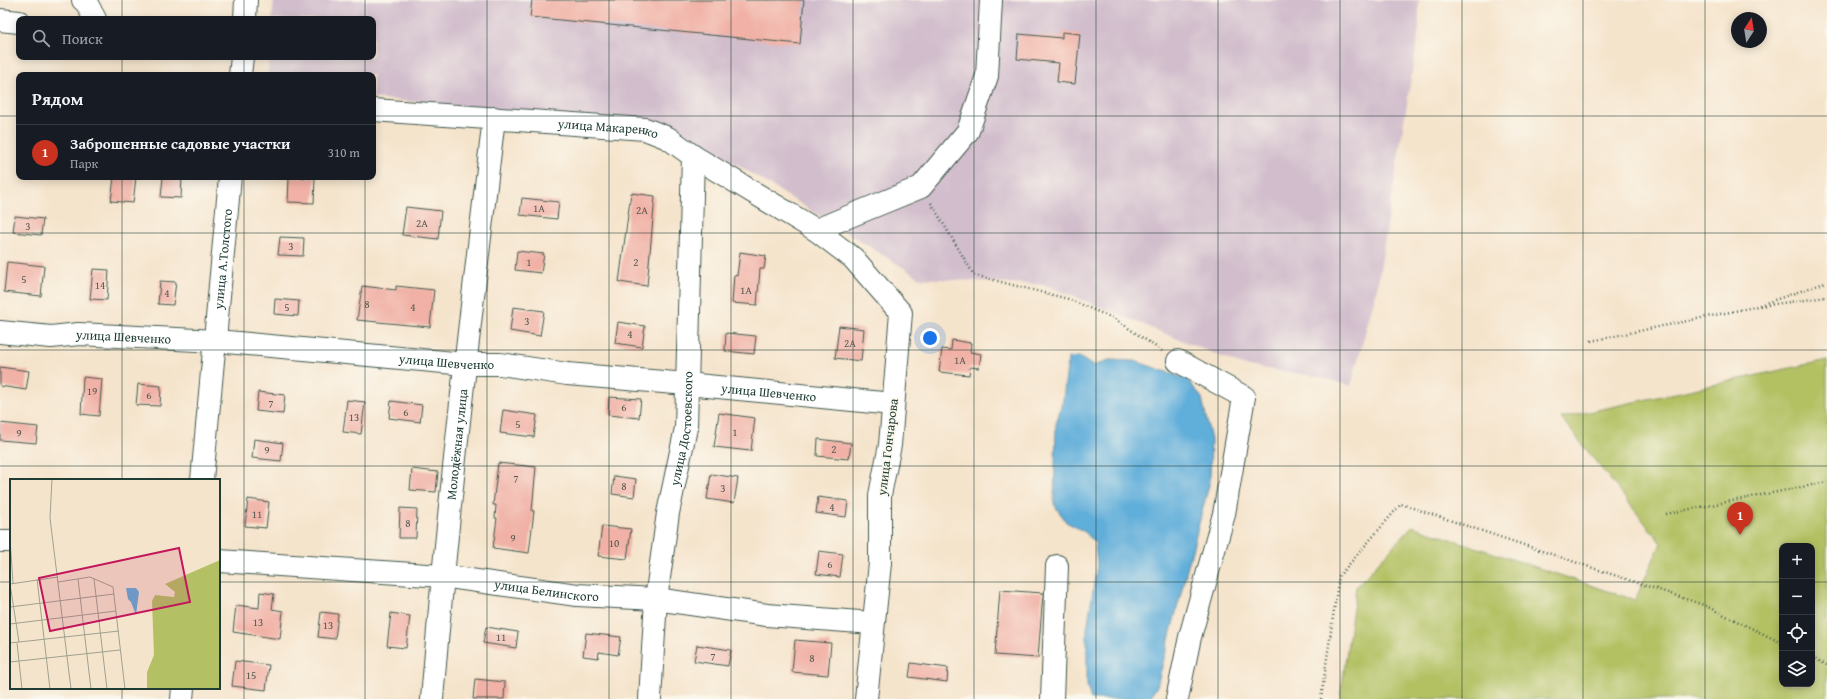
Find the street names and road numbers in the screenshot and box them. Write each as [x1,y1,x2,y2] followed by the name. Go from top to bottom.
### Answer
[556,114,662,144] street label: улица Макаренко
[209,207,237,311] street label: улица А.Толстого
[74,325,172,349] street label: улица Шевченко
[397,349,494,374] street label: улица Шевченко
[665,371,697,488] street label: улица Достоевского
[719,378,818,407] street label: улица Шевченко
[442,387,473,501] street label: Молодёжная улица
[872,397,903,498] street label: улица Гончарова
[492,574,600,606] street label: улица Белинского

